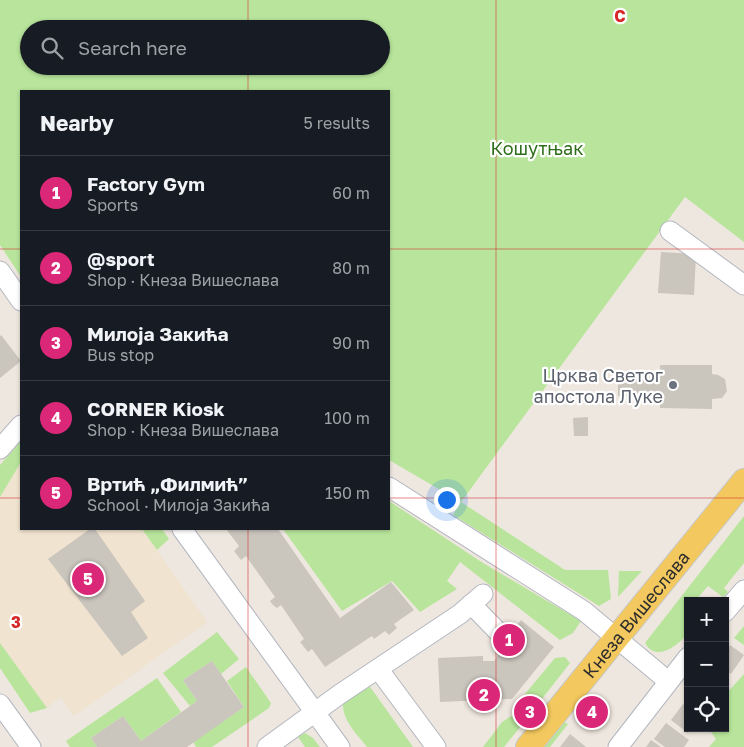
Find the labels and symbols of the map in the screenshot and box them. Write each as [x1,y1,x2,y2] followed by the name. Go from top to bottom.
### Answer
[614,6,626,26] text: C
[490,137,584,159] park label: Кошутњак
[534,364,663,407] place label: Црква Светог апостола Луке
[667,379,679,391] marker: Црква Светог апостола Луке
[434,487,460,513] your location
[578,546,694,682] street label: Кнеза Вишеслава
[72,560,104,598] pin: 5
[11,612,21,632] text: 3
[493,621,525,659] pin: 1
[468,676,500,714] pin: 2
[514,693,546,731] pin: 3
[576,693,608,731] pin: 4

